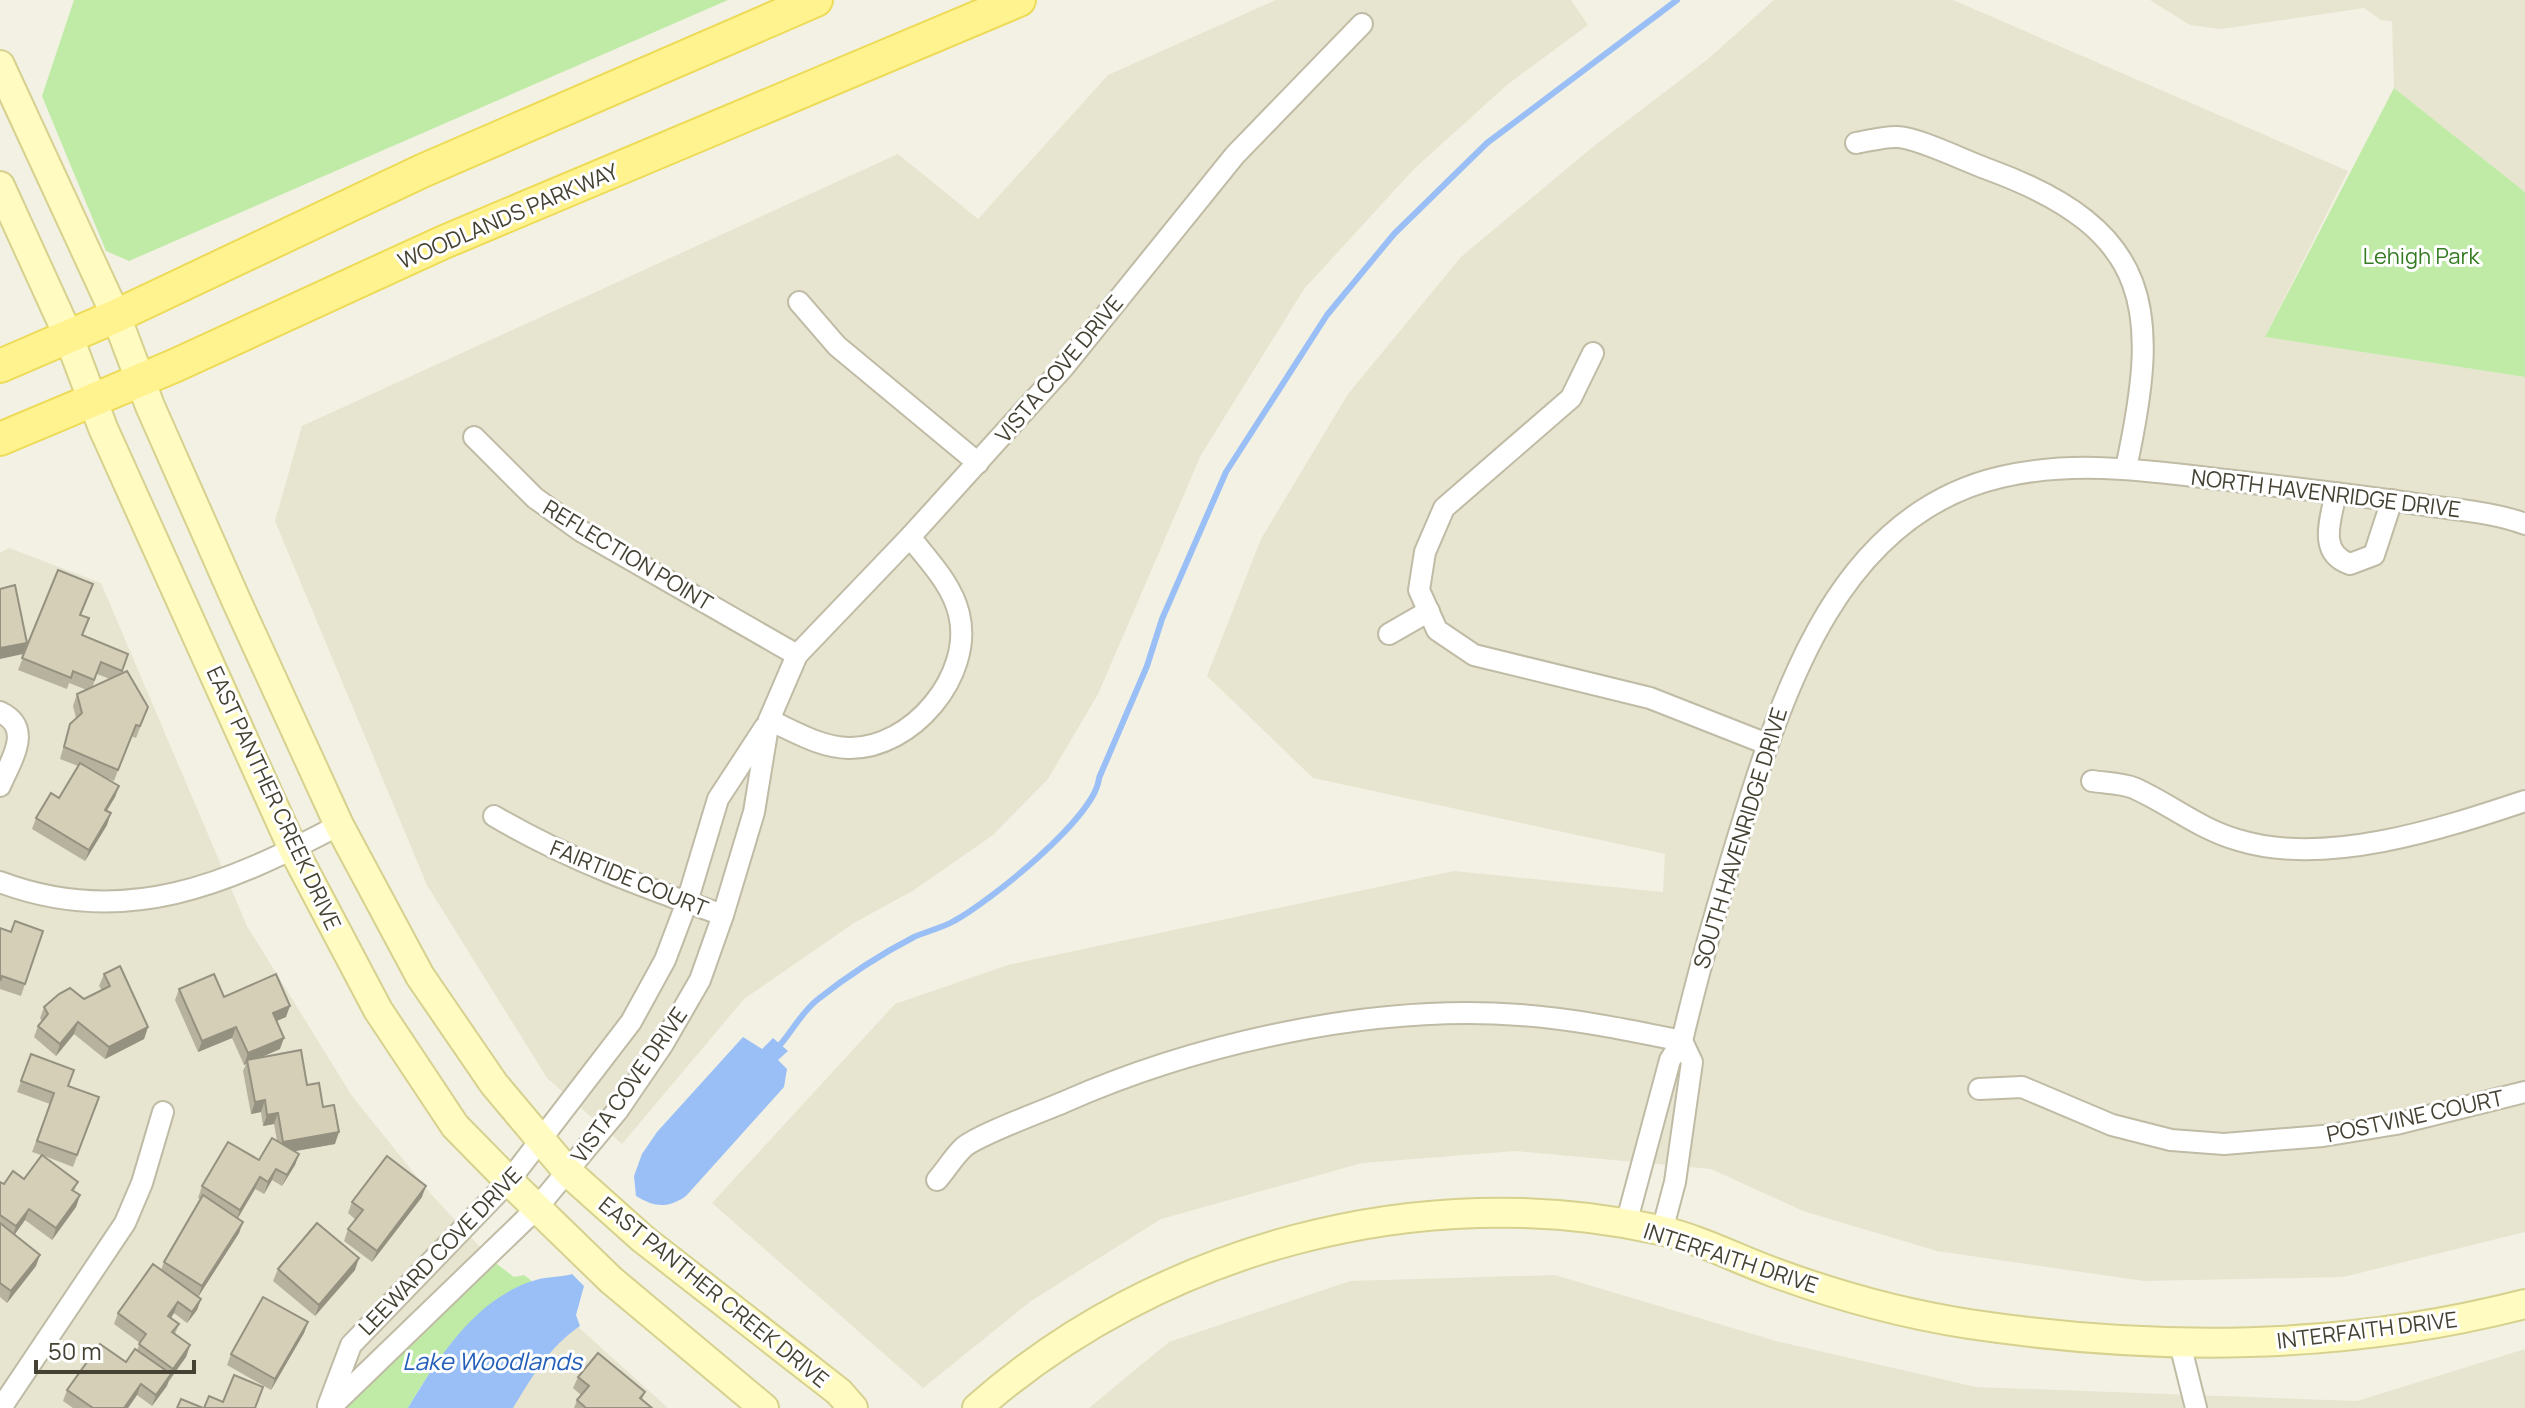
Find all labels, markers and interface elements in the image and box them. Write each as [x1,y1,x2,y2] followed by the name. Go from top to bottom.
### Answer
[393,156,623,276] street label: WOODLANDS PARKWAY
[2363,241,2480,271] park label: Lehigh Park
[988,289,1130,449] street label: VISTA COVE DRIVE
[2189,462,2463,524] street label: NORTH HAVENRIDGE DRIVE
[538,493,718,617] street label: REFLECTION POINT
[200,661,348,935] street label: EAST PANTHER CREEK DRIVE
[1686,704,1794,972] street label: SOUTH HAVENRIDGE DRIVE
[546,833,712,923] street label: FAIRTIDE COURT
[564,1001,694,1169] street label: VISTA COVE DRIVE
[2324,1083,2506,1149] street label: POSTVINE COURT
[352,1160,528,1342] street label: LEEWARD COVE DRIVE
[593,1190,835,1394] street label: EAST PANTHER CREEK DRIVE
[1640,1216,1822,1300] street label: INTERFAITH DRIVE
[2275,1304,2459,1356] street label: INTERFAITH DRIVE
[36,1324,194,1374] scale bar
[48,1334,102,1367] text: 50 m
[402,1344,584,1377] water label: Lake Woodlands

